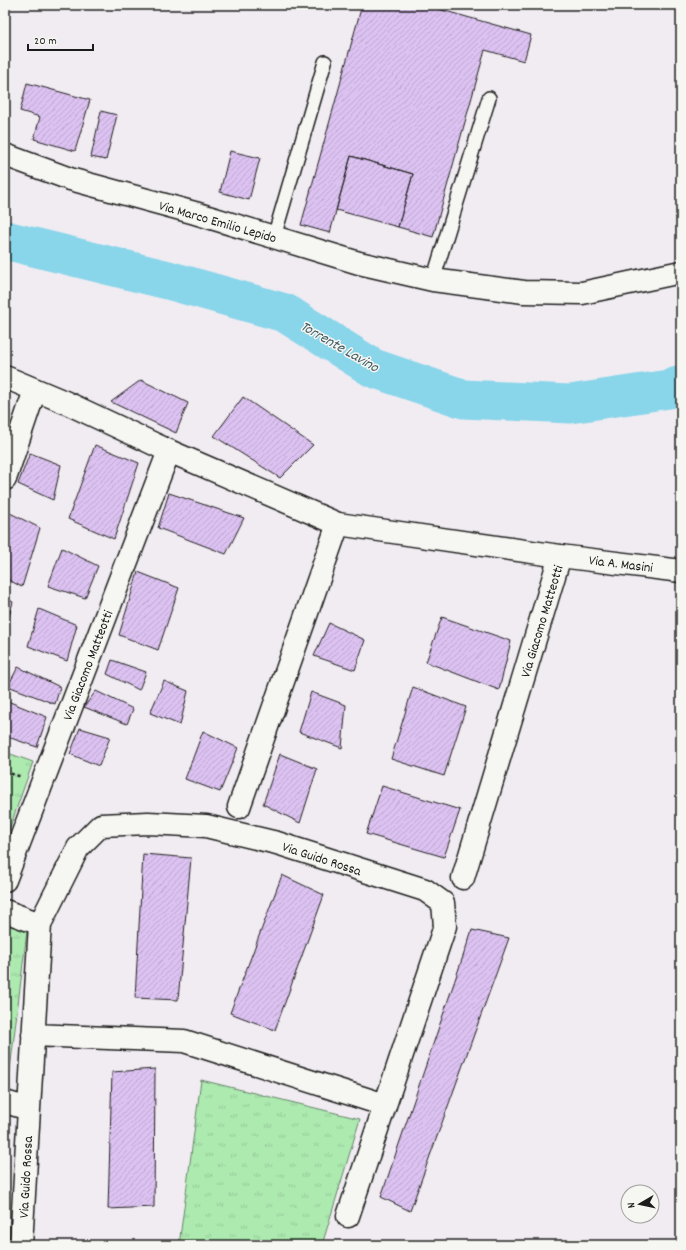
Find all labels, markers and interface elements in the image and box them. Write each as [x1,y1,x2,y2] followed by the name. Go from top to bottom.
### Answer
[28,26,93,52] scale bar
[34,33,57,50] text: 20 m
[156,197,279,249] street label: Via Marco Emilio Lepido
[296,316,383,380] water label: Torrente Lavino
[588,551,654,579] street label: Via A. Masini
[516,563,570,680] street label: Via Giacomo Matteotti
[59,607,119,724] street label: Via Giacomo Matteotti
[279,838,364,882] street label: Via Guido Rossa
[15,1135,39,1219] street label: Via Guido Rossa
[620,1184,660,1224] north arrow
[624,1201,640,1209] text: N

